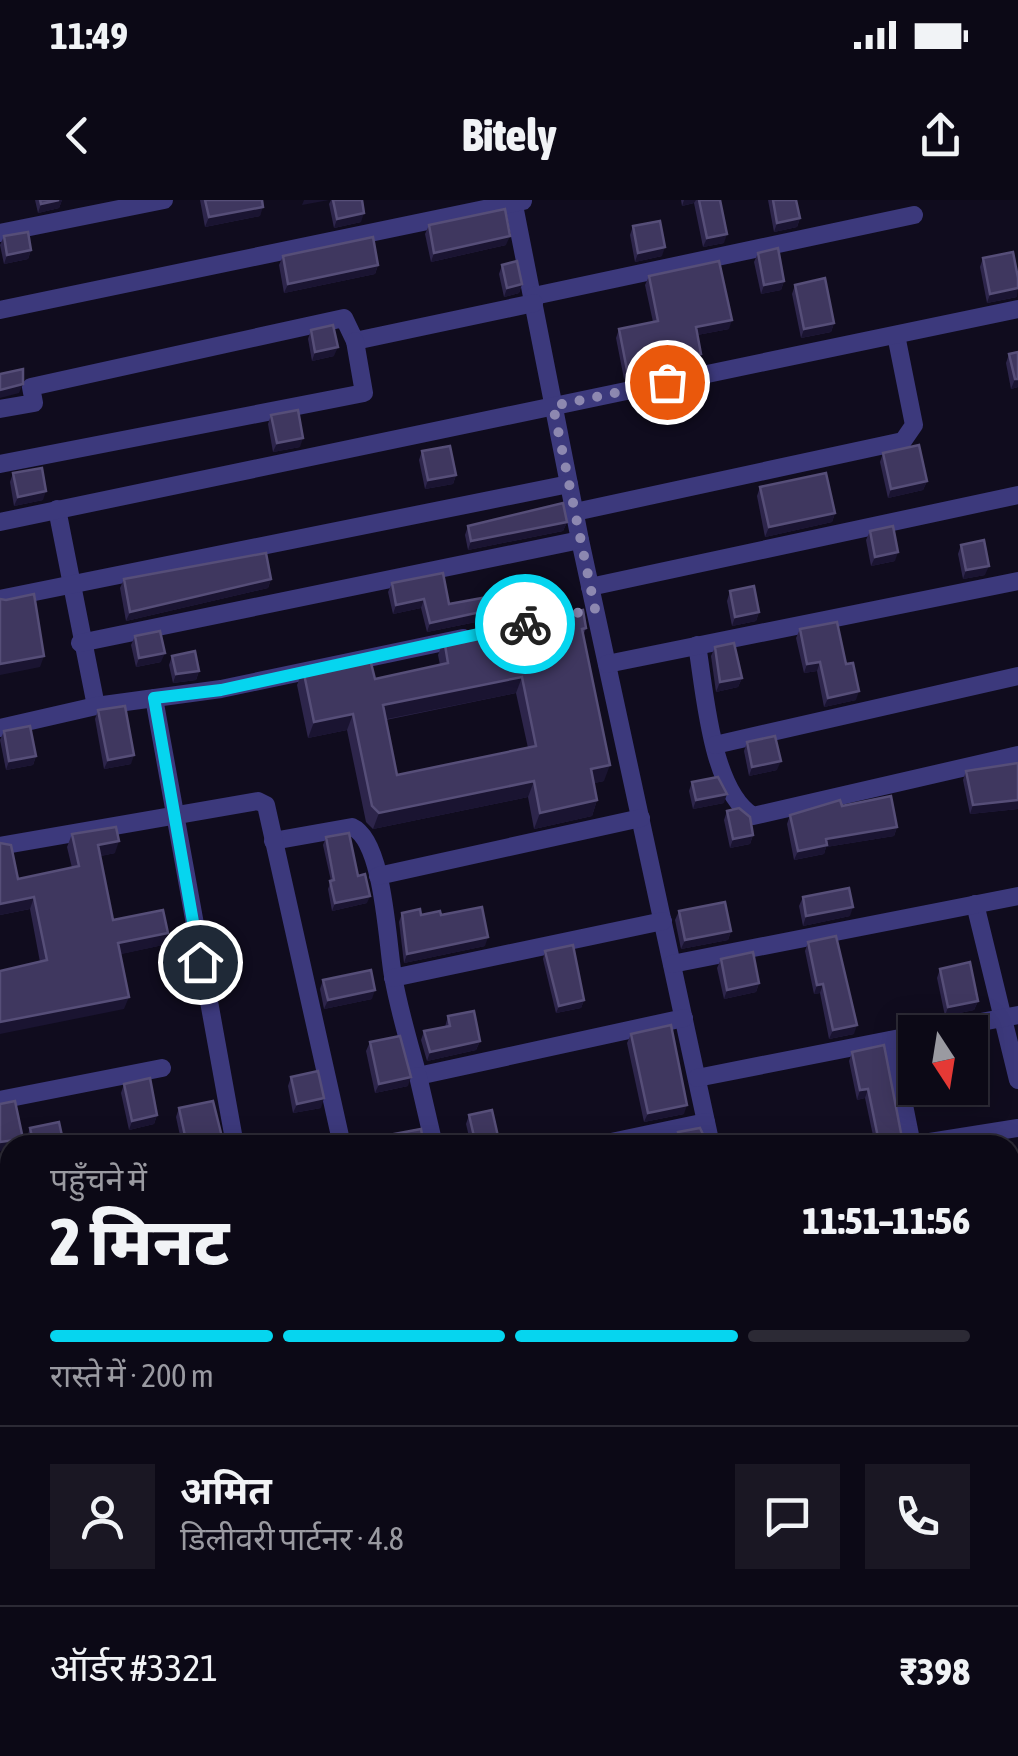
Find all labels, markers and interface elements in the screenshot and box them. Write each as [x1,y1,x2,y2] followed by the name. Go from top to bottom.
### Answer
[50,14,128,57] text: 11:49
[50,108,105,163] icon: back
[913,108,968,163] icon: share
[462,109,556,161] text: Bitely
[625,340,710,425] pin
[640,355,695,410] icon: bag
[475,574,575,674] courier
[498,597,553,652] icon: bike
[158,920,243,1005] pin
[173,935,228,990] icon: home
[898,1015,988,1105] north arrow
[898,1015,988,1105] map controls
[50,1161,147,1198] text: पहुँचने में
[802,1199,970,1242] text: 11:51–11:56
[50,1204,229,1279] text: 2 मिनट
[50,1357,214,1394] text: रास्ते में · 200 m
[50,1464,155,1569] button: person
[735,1464,840,1569] button: chat
[865,1464,970,1569] button: phone
[180,1469,272,1512] text: अमित
[180,1520,404,1557] text: डिलीवरी पार्टनर · 4.8
[50,1646,218,1689] text: ऑर्डर #3321
[900,1650,970,1693] text: ₹398

